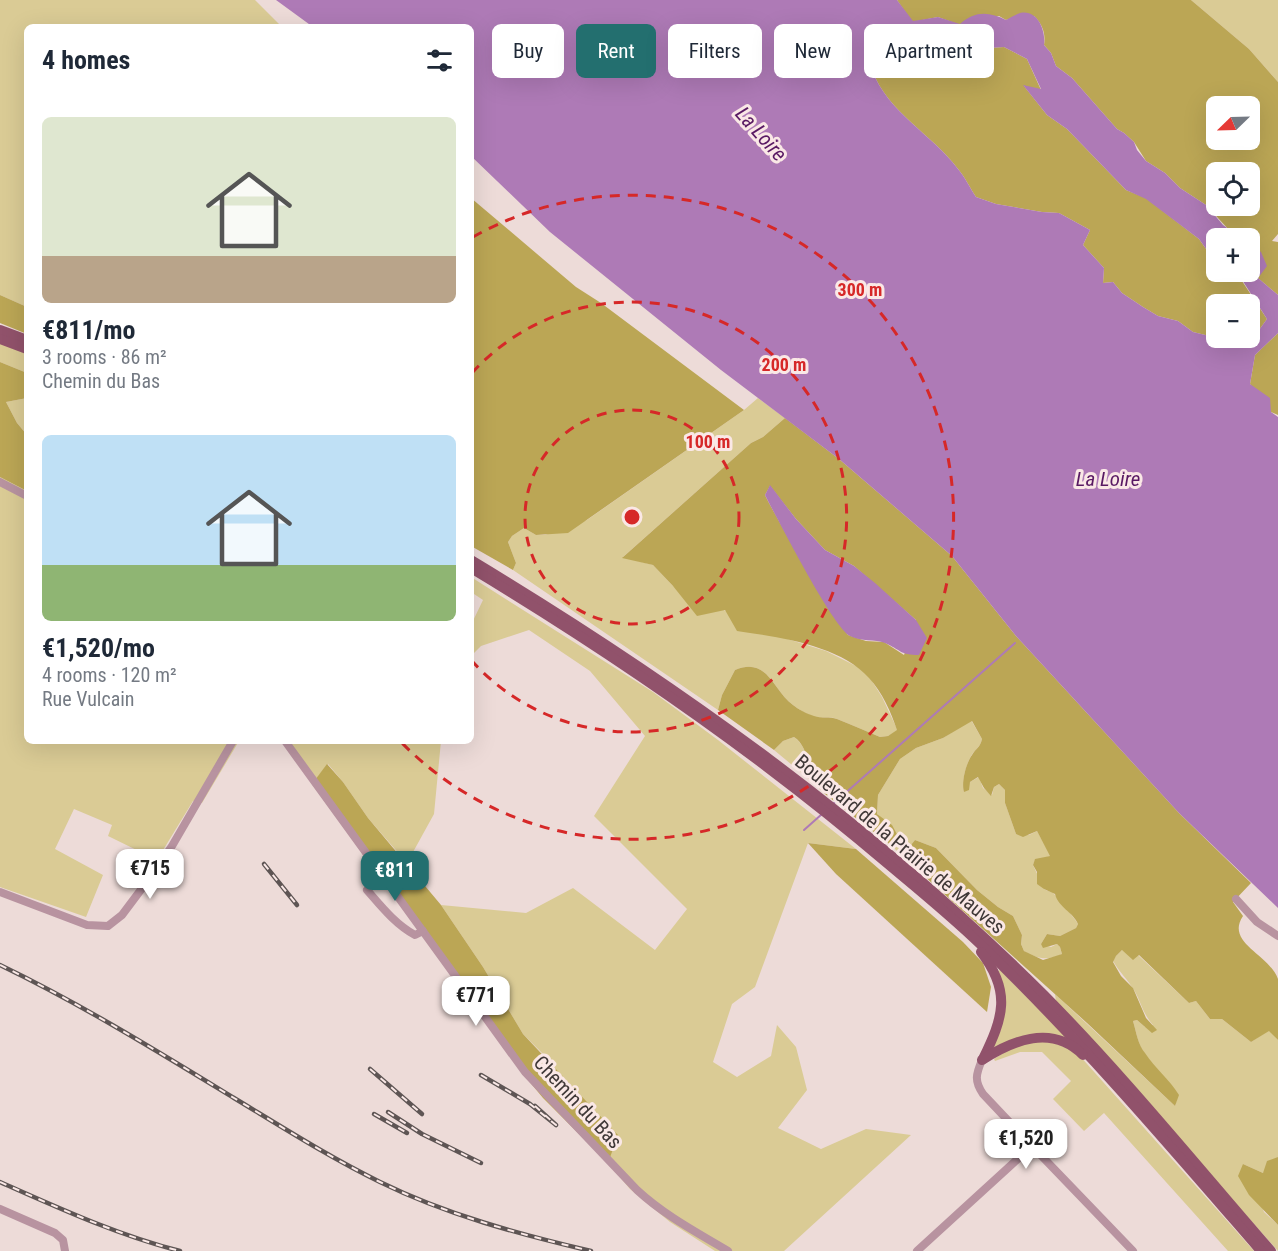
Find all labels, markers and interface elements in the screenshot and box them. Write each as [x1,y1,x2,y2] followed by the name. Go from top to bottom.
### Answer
[492,24,564,78] chip: Buy
[576,24,656,78] chip: Rent
[668,24,762,78] chip: Filters
[774,24,852,78] chip: New
[864,24,994,78] chip: Apartment
[423,44,456,77] icon: filters
[42,45,130,75] text: 4 homes
[1206,96,1260,150] north arrow
[1206,96,1260,348] map controls
[731,102,791,166] water label: La Loire
[195,156,303,264] icon: home
[1206,162,1260,216] button: locate
[1206,228,1260,282] button: +
[838,279,882,300] text: 300 m
[1206,294,1260,348] button: −
[42,315,135,345] text: €811/mo
[42,345,167,369] text: 3 rooms · 86 m²
[762,354,806,375] text: 200 m
[42,369,160,393] text: Chemin du Bas
[686,431,730,452] text: 100 m
[1076,467,1140,491] water label: La Loire
[195,474,303,582] icon: home
[622,507,642,527] centre of rings
[42,633,155,663] text: €1,520/mo
[42,663,177,687] text: 4 rooms · 120 m²
[42,687,135,711] text: Rue Vulcain
[790,749,1010,939] street label: Boulevard de la Prairie de Mauves
[114,849,186,900] pin: €715
[359,851,431,902] pin: €811
[130,856,170,880] text: €715
[375,858,415,882] text: €811
[440,976,512,1027] pin: €771
[456,983,496,1007] text: €771
[529,1051,627,1153] street label: Chemin du Bas
[977,1119,1075,1170] pin: €1,520
[998,1126,1054,1150] text: €1,520

